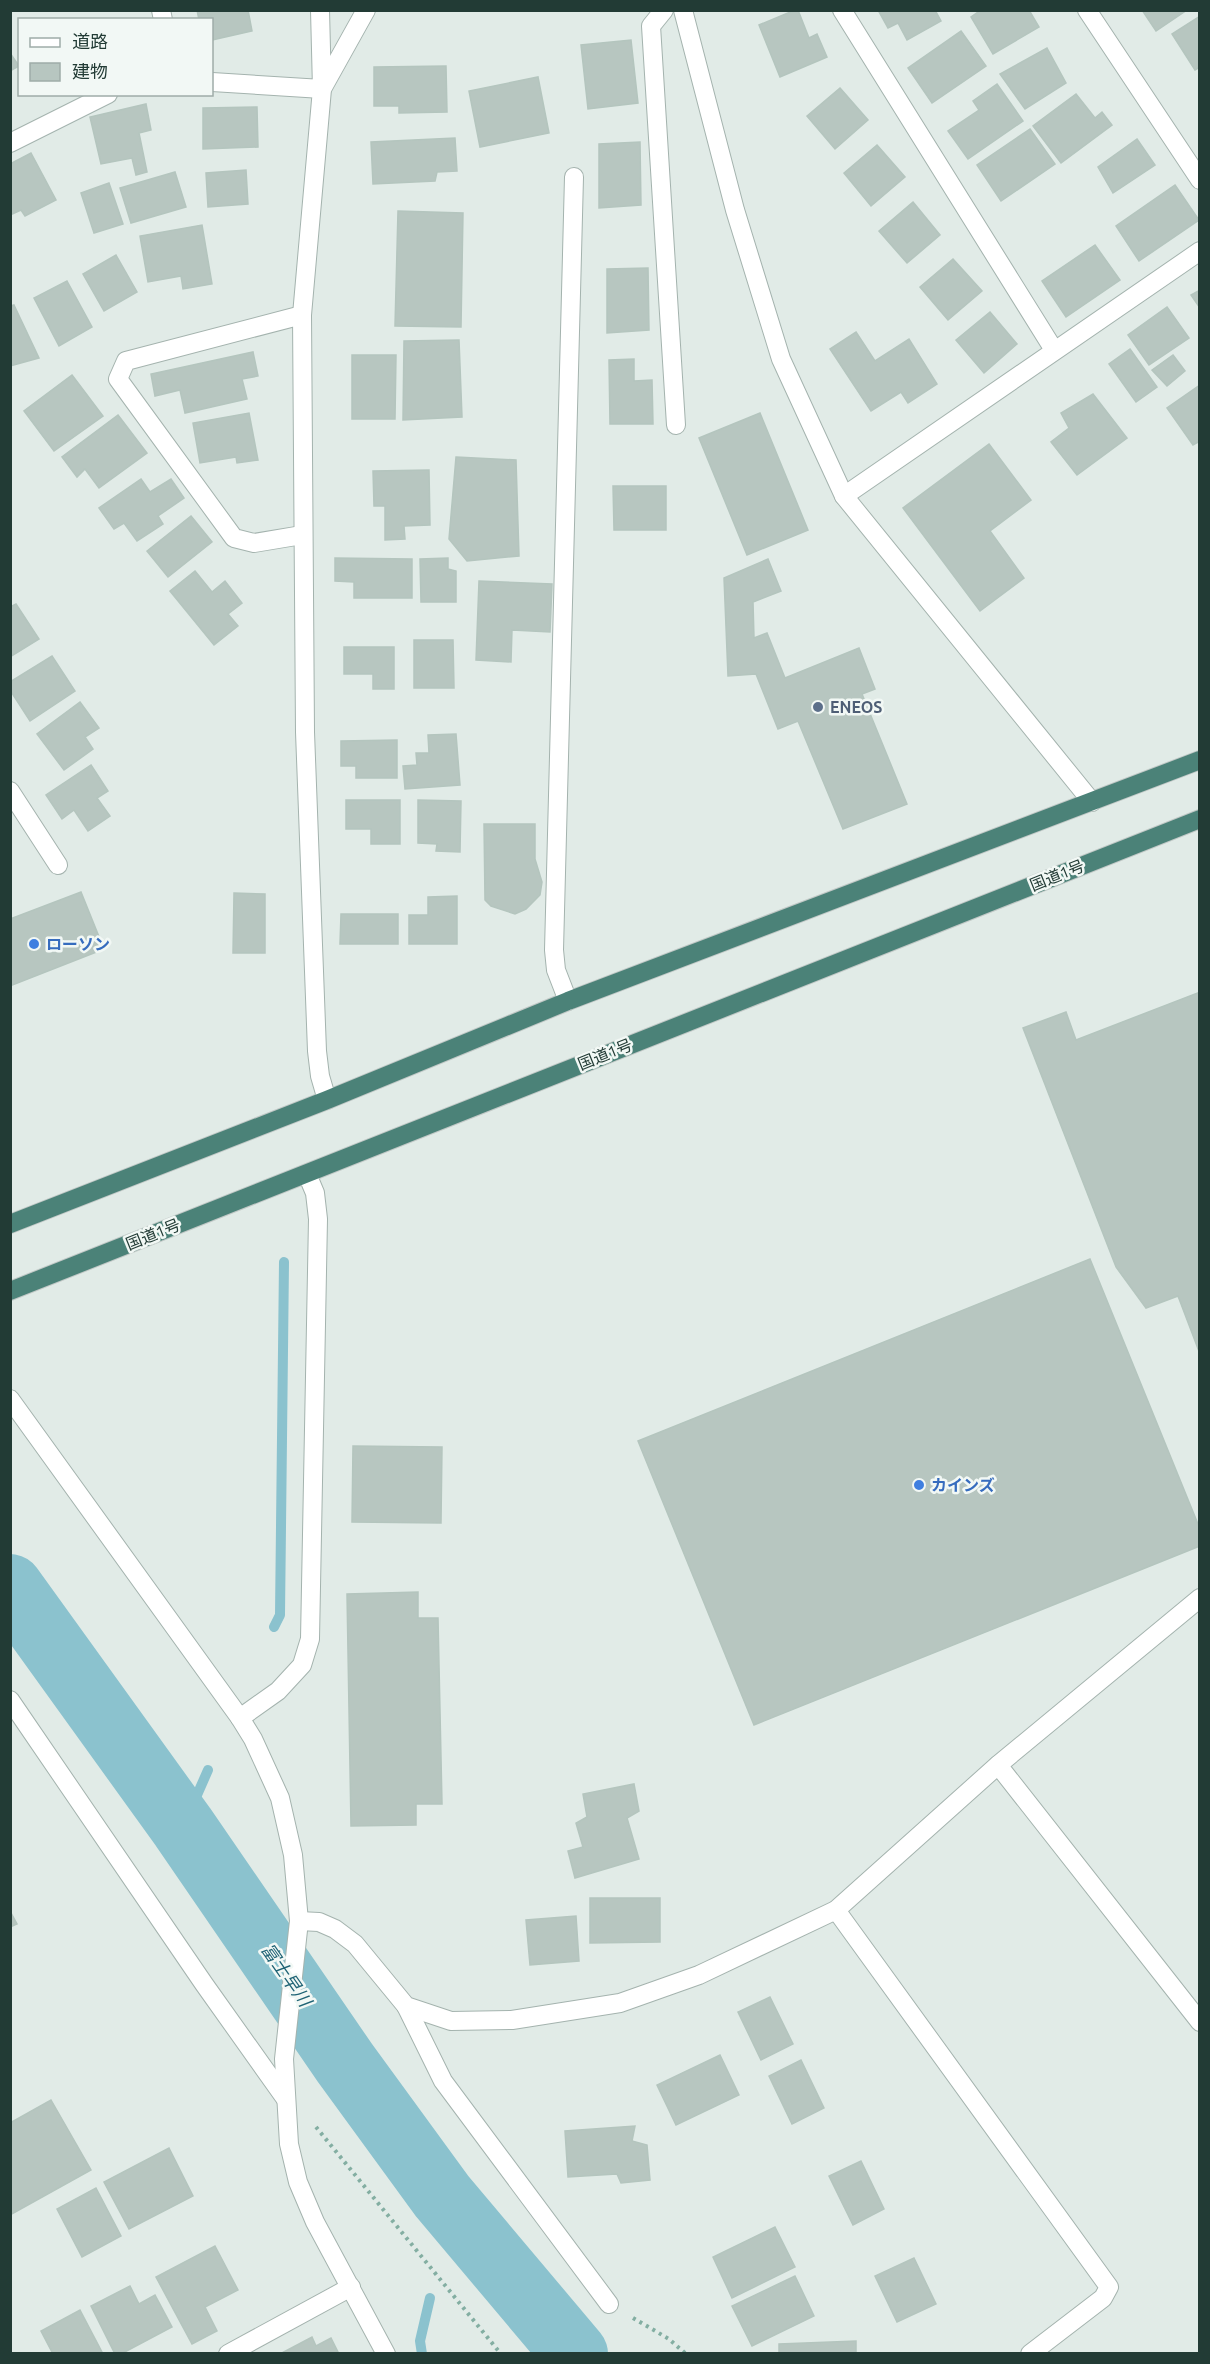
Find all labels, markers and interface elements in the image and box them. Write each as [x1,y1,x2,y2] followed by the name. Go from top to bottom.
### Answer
[18,18,213,96] legend
[72,31,108,51] text: 道路
[72,61,108,81] text: 建物
[830,698,882,716] place label: ENEOS
[811,700,825,714] marker: ENEOS
[1027,856,1087,894] street label: 国道1号
[46,935,110,953] place label: ローソン
[27,937,41,951] marker: ローソン
[575,1035,635,1073] street label: 国道1号
[123,1215,183,1253] street label: 国道1号
[931,1476,995,1494] place label: カインズ
[912,1478,926,1492] marker: カインズ
[258,1939,317,2011] water label: 富士早川

